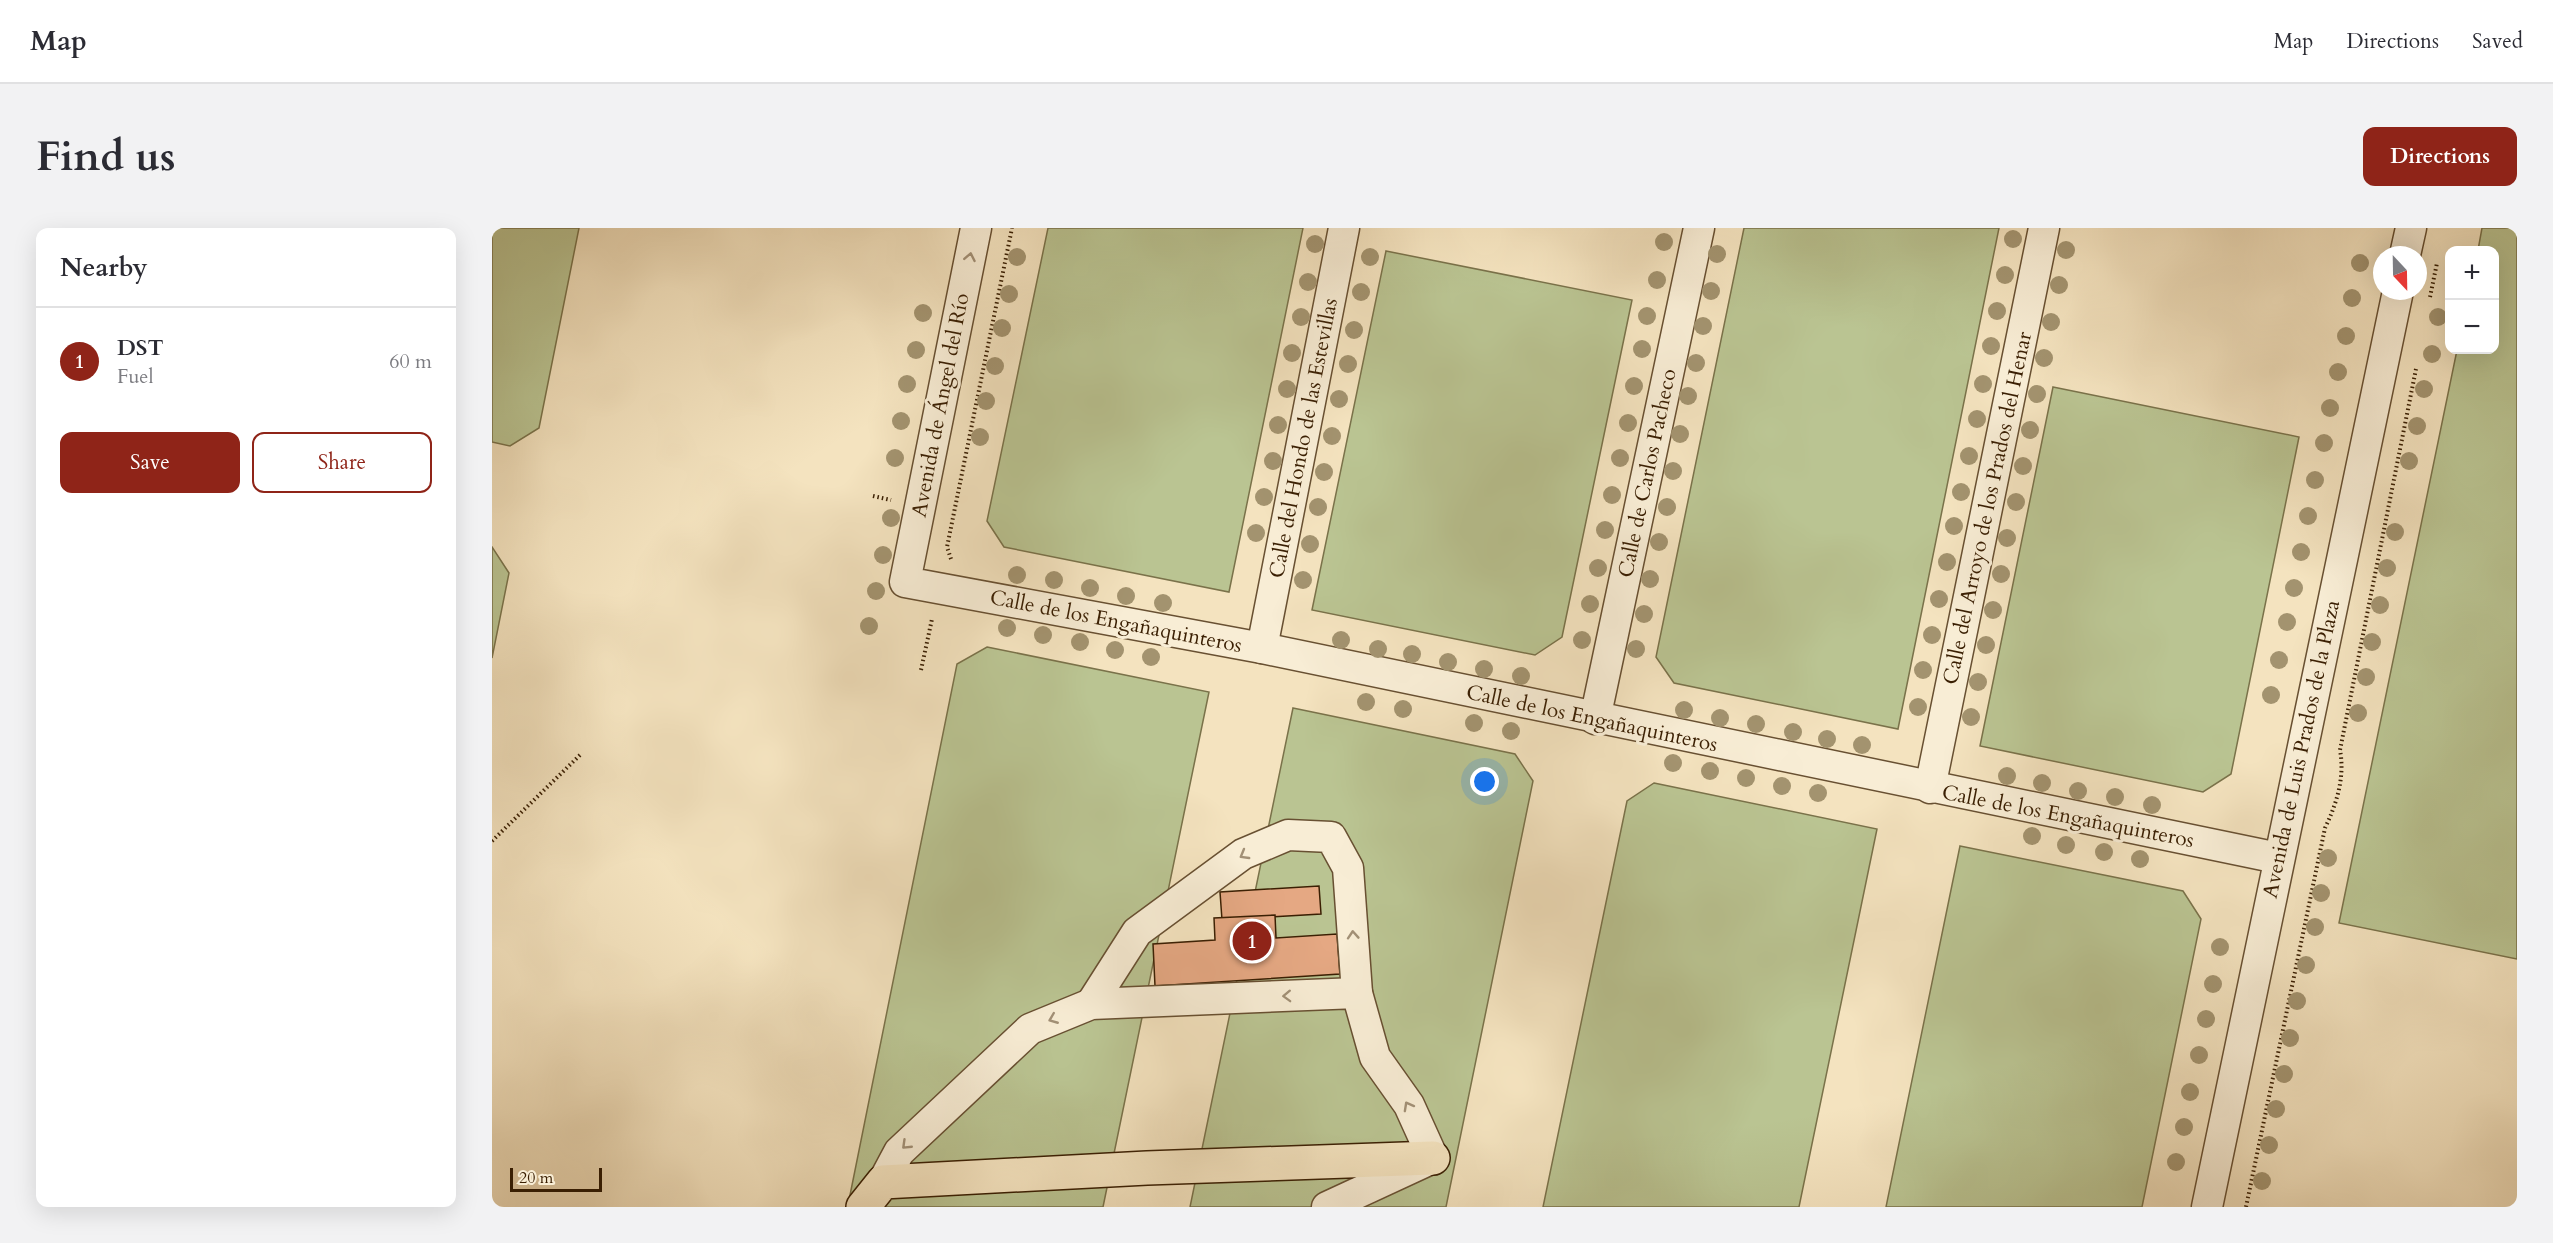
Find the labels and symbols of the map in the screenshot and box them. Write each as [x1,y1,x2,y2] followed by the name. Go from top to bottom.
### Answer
[2373,246,2427,300] north arrow
[963,252,976,262] one-way arrow
[905,290,976,520] street label: Avenida de Ángel del Río
[1262,296,1345,581] street label: Calle del Hondo de las Estevillas
[1936,329,2039,687] street label: Calle del Arroyo de los Prados del Henar
[1611,366,1684,580] street label: Calle de Carlos Pacheco
[987,583,1244,660] street label: Calle de los Engañaquinteros
[2256,597,2347,901] street label: Avenida de Luis Prados de la Plaza
[1464,678,1720,759] street label: Calle de los Engañaquinteros
[1470,767,1499,796] your location
[1939,778,2196,855] street label: Calle de los Engañaquinteros
[1240,848,1250,859] one-way arrow
[1232,918,1272,964] pin: 1
[1347,931,1360,940] one-way arrow
[1283,989,1292,1002] one-way arrow
[1049,1012,1060,1024] one-way arrow
[1404,1101,1415,1112] one-way arrow
[903,1138,913,1149] one-way arrow
[510,1165,602,1192] scale bar

